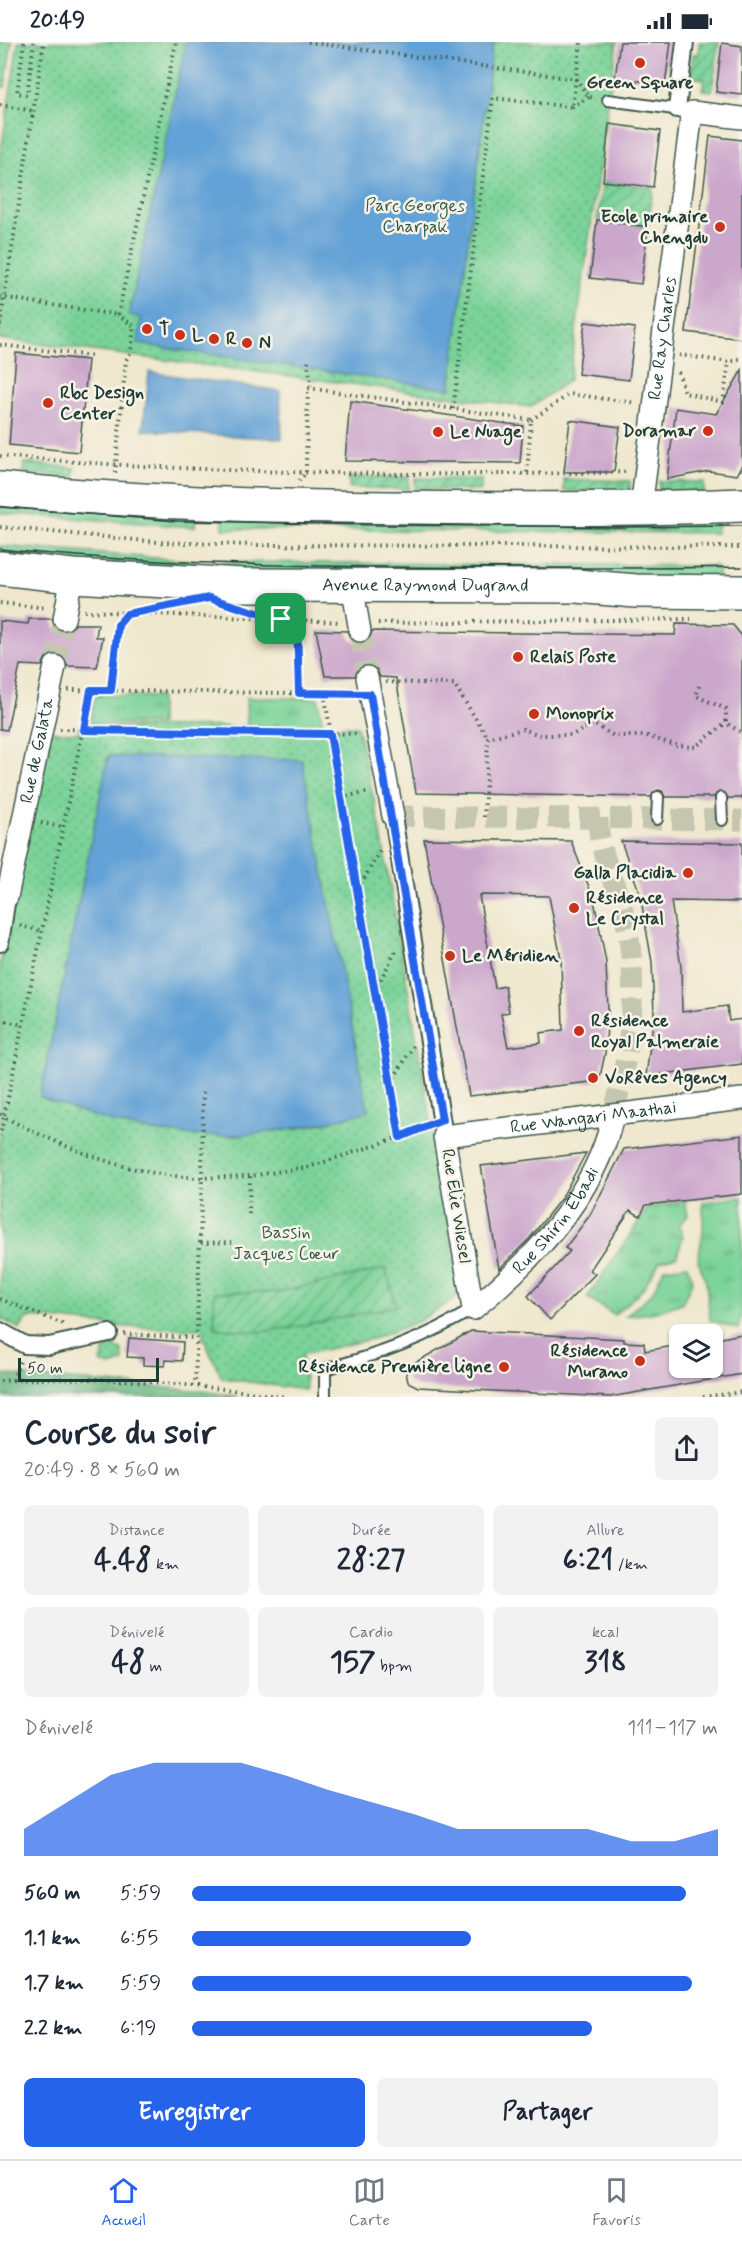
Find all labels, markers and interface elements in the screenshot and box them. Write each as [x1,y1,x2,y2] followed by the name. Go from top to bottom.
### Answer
[30,7,85,35] text: 20:49
[633,56,647,70] marker: Green Square
[586,71,694,95] place label: Green Square
[365,194,465,239] park label: Parc Georges Charpak
[601,205,708,250] place label: Ecole primaire Chengdu
[713,220,727,234] marker: Ecole primaire Chengdu
[643,275,683,401] street label: Rue Ray Charles
[159,317,169,341] place label: T
[140,322,154,336] marker: T
[192,323,204,347] place label: L
[226,327,237,351] place label: R
[173,328,187,342] marker: L
[259,331,271,355] place label: N
[207,332,221,346] marker: R
[240,336,254,350] marker: N
[60,381,144,426] place label: Rbc Design Center
[41,396,55,410] marker: Rbc Design Center
[622,419,696,443] place label: Doramar
[450,420,522,446] place label: Le Nuage
[701,424,715,438] marker: Doramar
[431,425,445,439] marker: Le Nuage
[322,573,529,598] street label: Avenue Raymond Dugrand
[255,593,306,644] pin
[264,602,297,635] icon: arrive
[530,645,616,669] place label: Relais Poste
[511,650,525,664] marker: Relais Poste
[15,696,60,806] street label: Rue de Galata
[546,702,614,726] place label: Monoprix
[527,707,541,721] marker: Monoprix
[574,861,677,885] place label: Galla Placidia
[681,866,695,880] marker: Galla Placidia
[586,886,664,931] place label: Résidence Le Crystal
[567,901,581,915] marker: Résidence Le Crystal
[462,944,559,968] place label: Le Méridien
[443,949,457,963] marker: Le Méridien
[591,1009,719,1054] place label: Résidence Royal Palmeraie
[572,1024,586,1038] marker: Résidence Royal Palmeraie
[605,1066,727,1092] place label: VoRêves Agency
[586,1071,600,1085] marker: VoRêves Agency
[509,1095,678,1140] street label: Rue Wangari Maathai
[435,1147,477,1265] street label: Rue Elie Wiesel
[507,1163,605,1280] street label: Rue Shirin Ebadi
[233,1221,340,1266] park label: Bassin Jacques Cœur
[669,1324,723,1378] map controls
[669,1324,723,1378] button: layers
[550,1339,629,1384] place label: Résidence Murano
[633,1354,647,1368] marker: Résidence Murano
[18,1355,159,1382] scale bar
[299,1355,492,1379] place label: Résidence Première ligne
[27,1358,63,1379] text: 50 m
[497,1360,511,1374] marker: Résidence Première ligne
[24,1412,216,1456] text: Course du soir
[655,1417,718,1480] button: share
[24,1457,180,1484] text: 20:49 · 8 × 560 m
[109,1520,165,1541] text: Distance
[351,1520,391,1541] text: Durée
[586,1520,625,1541] text: Allure
[94,1541,152,1580] text: 4.48
[337,1541,405,1580] text: 28:27
[563,1541,613,1580] text: 6:21
[152,1554,179,1575] text: km
[613,1554,648,1575] text: /km
[109,1622,164,1643] text: Dénivelé
[349,1622,393,1643] text: Cardio
[592,1622,619,1643] text: kcal
[111,1643,145,1682] text: 48
[330,1643,376,1682] text: 157
[584,1643,627,1682] text: 318
[145,1656,162,1677] text: m
[376,1656,412,1677] text: bpm
[24,1715,93,1742] text: Dénivelé
[627,1715,718,1742] text: 111–117 m
[24,1880,80,1907] text: 560 m
[120,1880,161,1907] text: 5:59
[24,1925,81,1952] text: 1.1 km
[120,1925,158,1952] text: 6:55
[24,1970,84,1997] text: 1.7 km
[120,1970,161,1997] text: 5:59
[24,2015,82,2042] text: 2.2 km
[120,2015,156,2042] text: 6:19
[24,2078,365,2147] button: Enregistrer
[377,2078,718,2147] button: Partager
[101,2174,146,2231] tab: Accueil
[349,2174,390,2231] tab: Carte
[592,2174,641,2231] tab: Favoris

